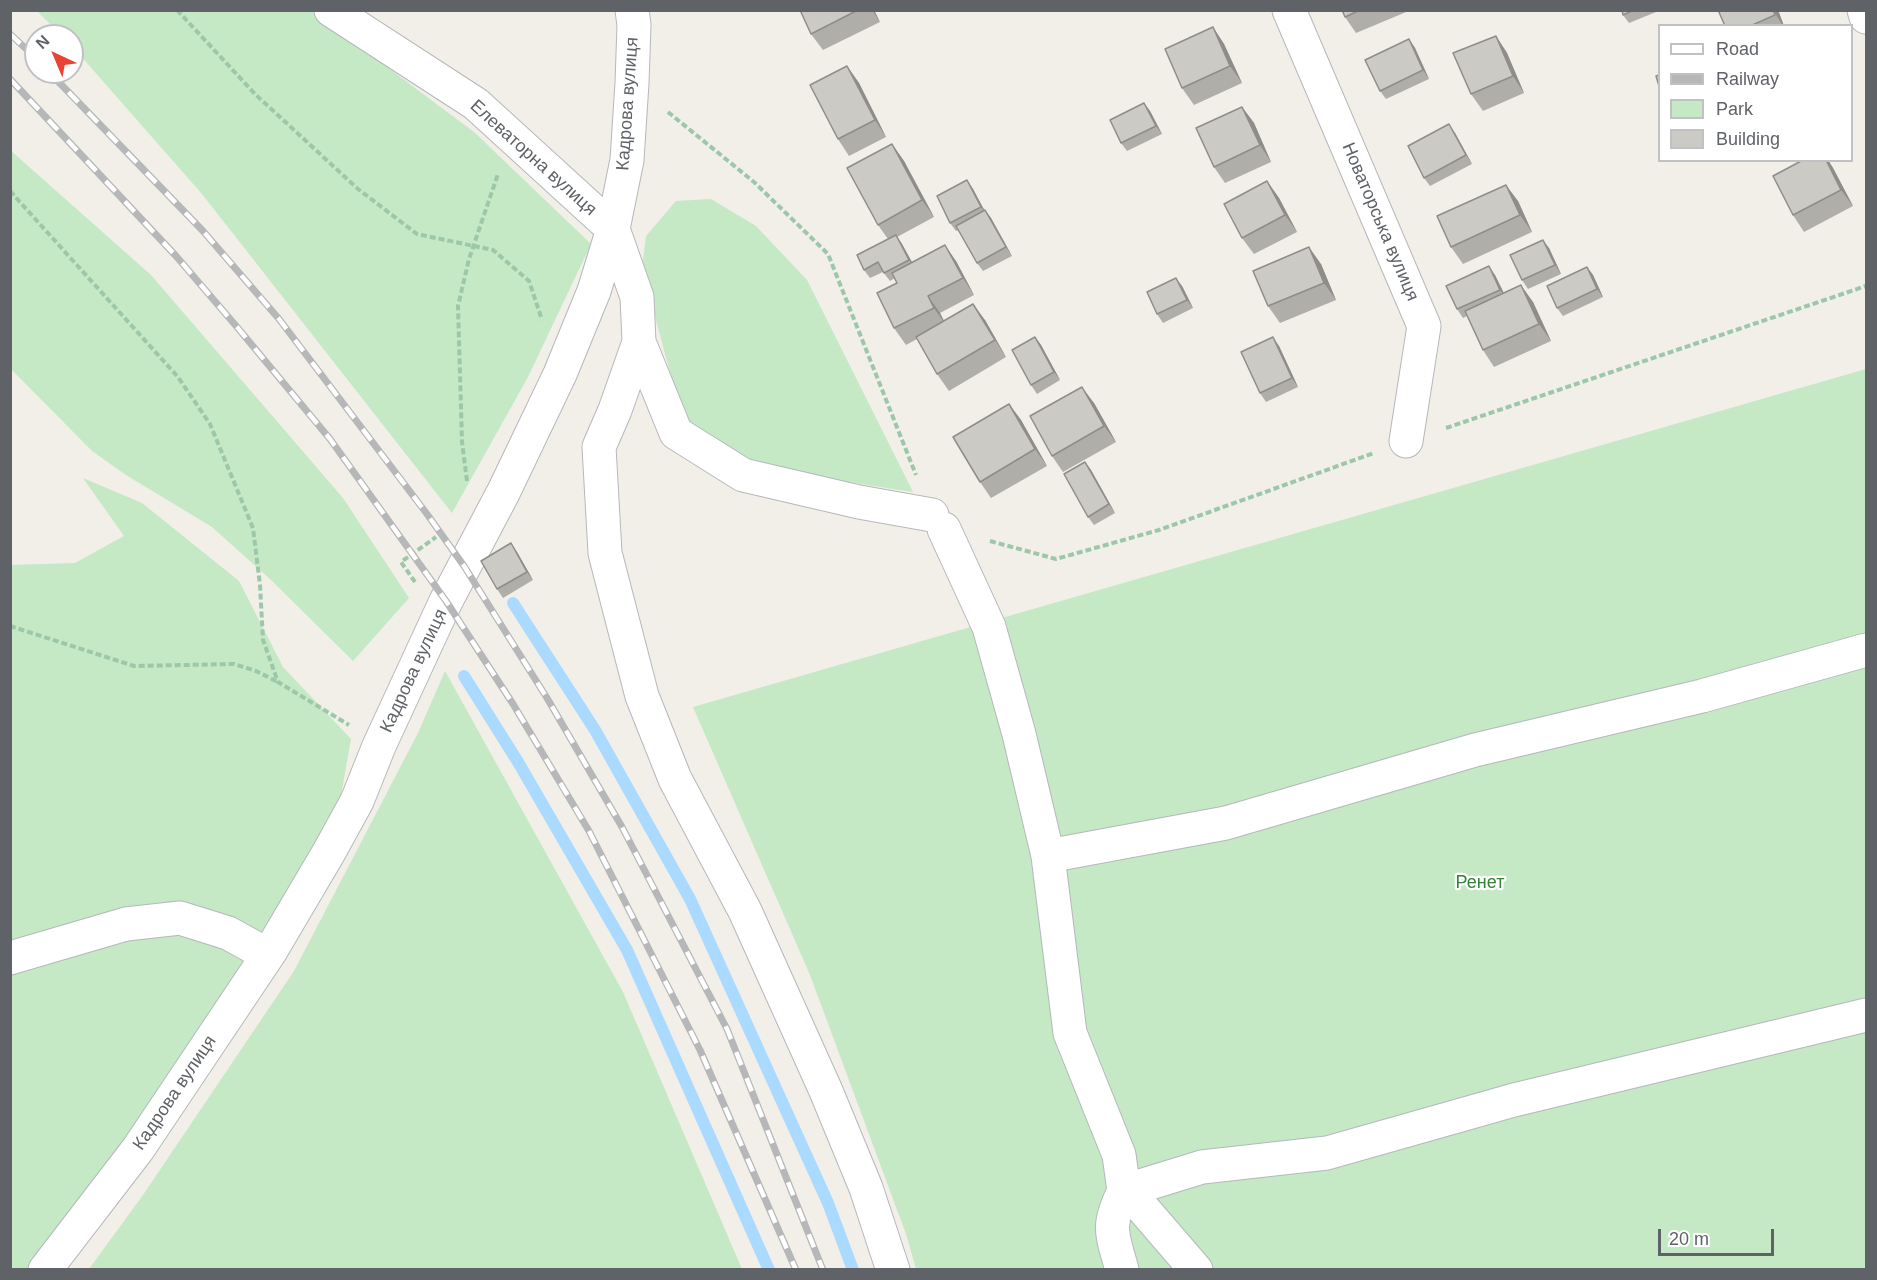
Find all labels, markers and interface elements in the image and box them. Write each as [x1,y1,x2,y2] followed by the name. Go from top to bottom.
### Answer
[24,24,84,84] north arrow
[1658,24,1853,162] legend
[32,32,53,52] text: N
[613,37,643,171] street label: Кадрова вулиця
[1716,39,1759,59] text: Road
[1716,69,1779,89] text: Railway
[465,95,601,221] street label: Елеваторна вулиця
[1716,99,1753,119] text: Park
[1716,129,1780,149] text: Building
[1337,139,1423,305] street label: Новаторська вулиця
[376,606,452,736] street label: Кадрова вулиця
[1456,872,1504,894] park label: Ренет
[129,1032,221,1154] street label: Кадрова вулиця
[1661,1217,1776,1255] scale bar
[1669,1229,1709,1249] text: 20 m

